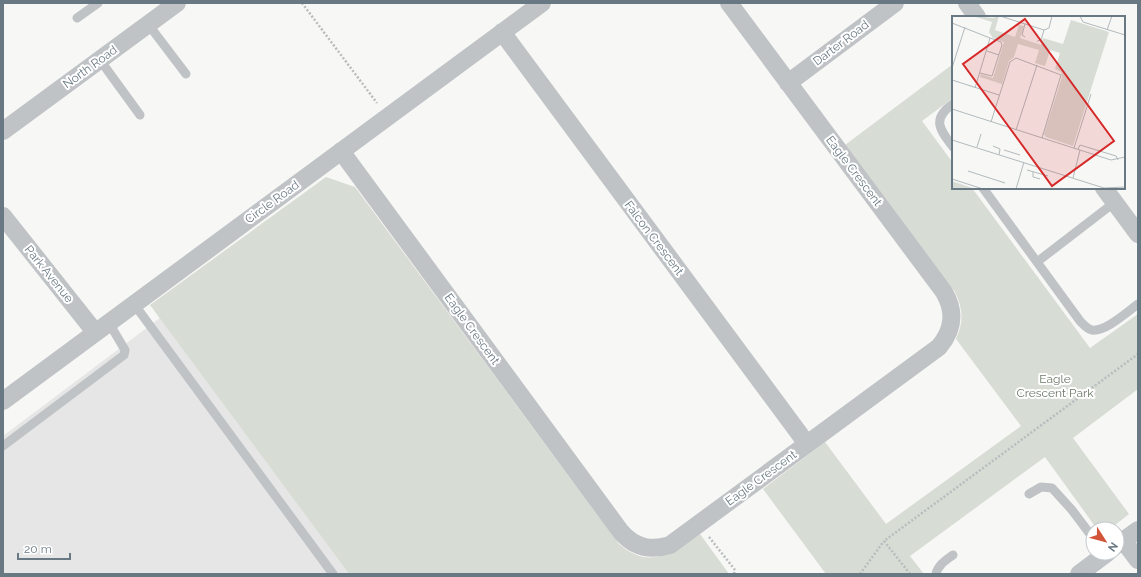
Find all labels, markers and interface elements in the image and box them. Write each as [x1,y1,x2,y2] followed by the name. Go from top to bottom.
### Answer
[952,16,1125,189] inset map
[810,18,872,68] street label: Darter Road
[60,43,120,91] street label: North Road
[823,133,885,209] street label: Eagle Crescent
[242,178,302,226] street label: Circle Road
[621,198,687,278] street label: Falcon Crescent
[22,243,76,305] street label: Park Avenue
[442,291,502,367] street label: Eagle Crescent
[1016,372,1094,400] park label: Eagle Crescent Park
[723,448,799,508] street label: Eagle Crescent
[1085,521,1125,561] north arrow
[18,535,70,561] scale bar
[1105,539,1120,554] text: N
[24,542,52,556] text: 20 m

